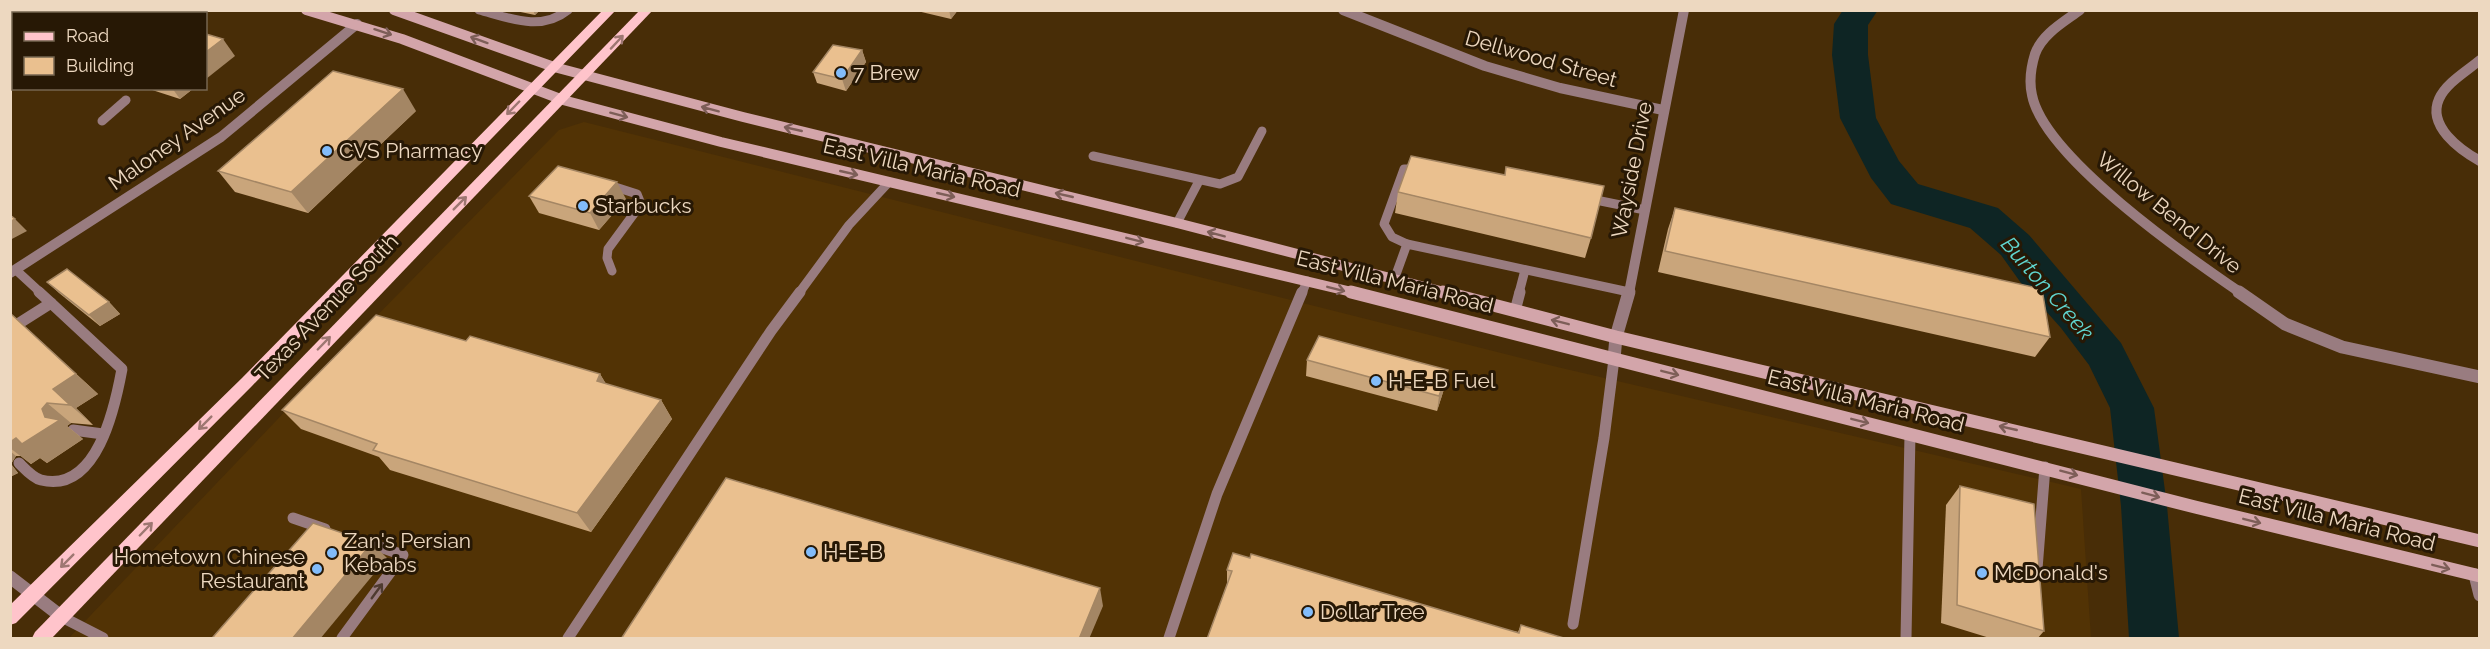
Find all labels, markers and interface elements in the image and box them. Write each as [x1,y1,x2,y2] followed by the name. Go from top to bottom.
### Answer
[12,12,207,90] legend
[66,25,109,46] text: Road
[1462,25,1620,92] street label: Dellwood Street
[373,28,392,39] one-way arrow
[470,34,489,45] one-way arrow
[610,34,624,49] one-way arrow
[66,55,134,76] text: Building
[853,60,920,85] place label: 7 Brew
[834,66,848,80] marker: 7 Brew
[103,82,250,195] street label: Maloney Avenue
[1606,99,1657,240] street label: Wayside Drive
[505,101,520,116] one-way arrow
[700,102,719,114] one-way arrow
[609,110,628,121] one-way arrow
[784,123,803,135] one-way arrow
[821,133,1023,202] street label: East Villa Maria Road
[339,138,483,163] place label: CVS Pharmacy
[320,144,334,158] marker: CVS Pharmacy
[2092,147,2247,279] street label: Willow Bend Drive
[839,168,858,179] one-way arrow
[936,189,955,201] one-way arrow
[1055,189,1074,201] one-way arrow
[595,193,692,218] place label: Starbucks
[453,196,468,211] one-way arrow
[576,199,590,213] marker: Starbucks
[1207,228,1226,239] one-way arrow
[250,229,403,387] street label: Texas Avenue South
[1996,231,2100,345] water label: Burton Creek
[1126,234,1145,246] one-way arrow
[1294,245,1496,318] street label: East Villa Maria Road
[1326,283,1345,295] one-way arrow
[1550,316,1569,328] one-way arrow
[317,335,331,350] one-way arrow
[1765,364,1967,437] street label: East Villa Maria Road
[1388,368,1496,393] place label: H-E-B Fuel
[1661,368,1680,380] one-way arrow
[1369,374,1383,388] marker: H-E-B Fuel
[198,416,213,431] one-way arrow
[1850,416,1869,428] one-way arrow
[1998,421,2017,433] one-way arrow
[2059,468,2078,479] one-way arrow
[2236,483,2438,556] street label: East Villa Maria Road
[2141,490,2160,502] one-way arrow
[2242,515,2261,527] one-way arrow
[138,522,153,537] one-way arrow
[344,528,471,577] place label: Zan's Persian Kebabs
[823,539,883,564] place label: H-E-B
[114,544,305,593] place label: Hometown Chinese Restaurant
[804,545,818,559] marker: H-E-B
[325,546,339,560] marker: Zan's Persian Kebabs
[60,553,75,568] one-way arrow
[1994,560,2108,585] place label: McDonald's
[2431,561,2450,573] one-way arrow
[310,562,324,576] marker: Hometown Chinese Restaurant
[1975,566,1989,580] marker: McDonald's
[370,584,383,600] one-way arrow
[1320,599,1425,624] place label: Dollar Tree
[1301,605,1315,619] marker: Dollar Tree

